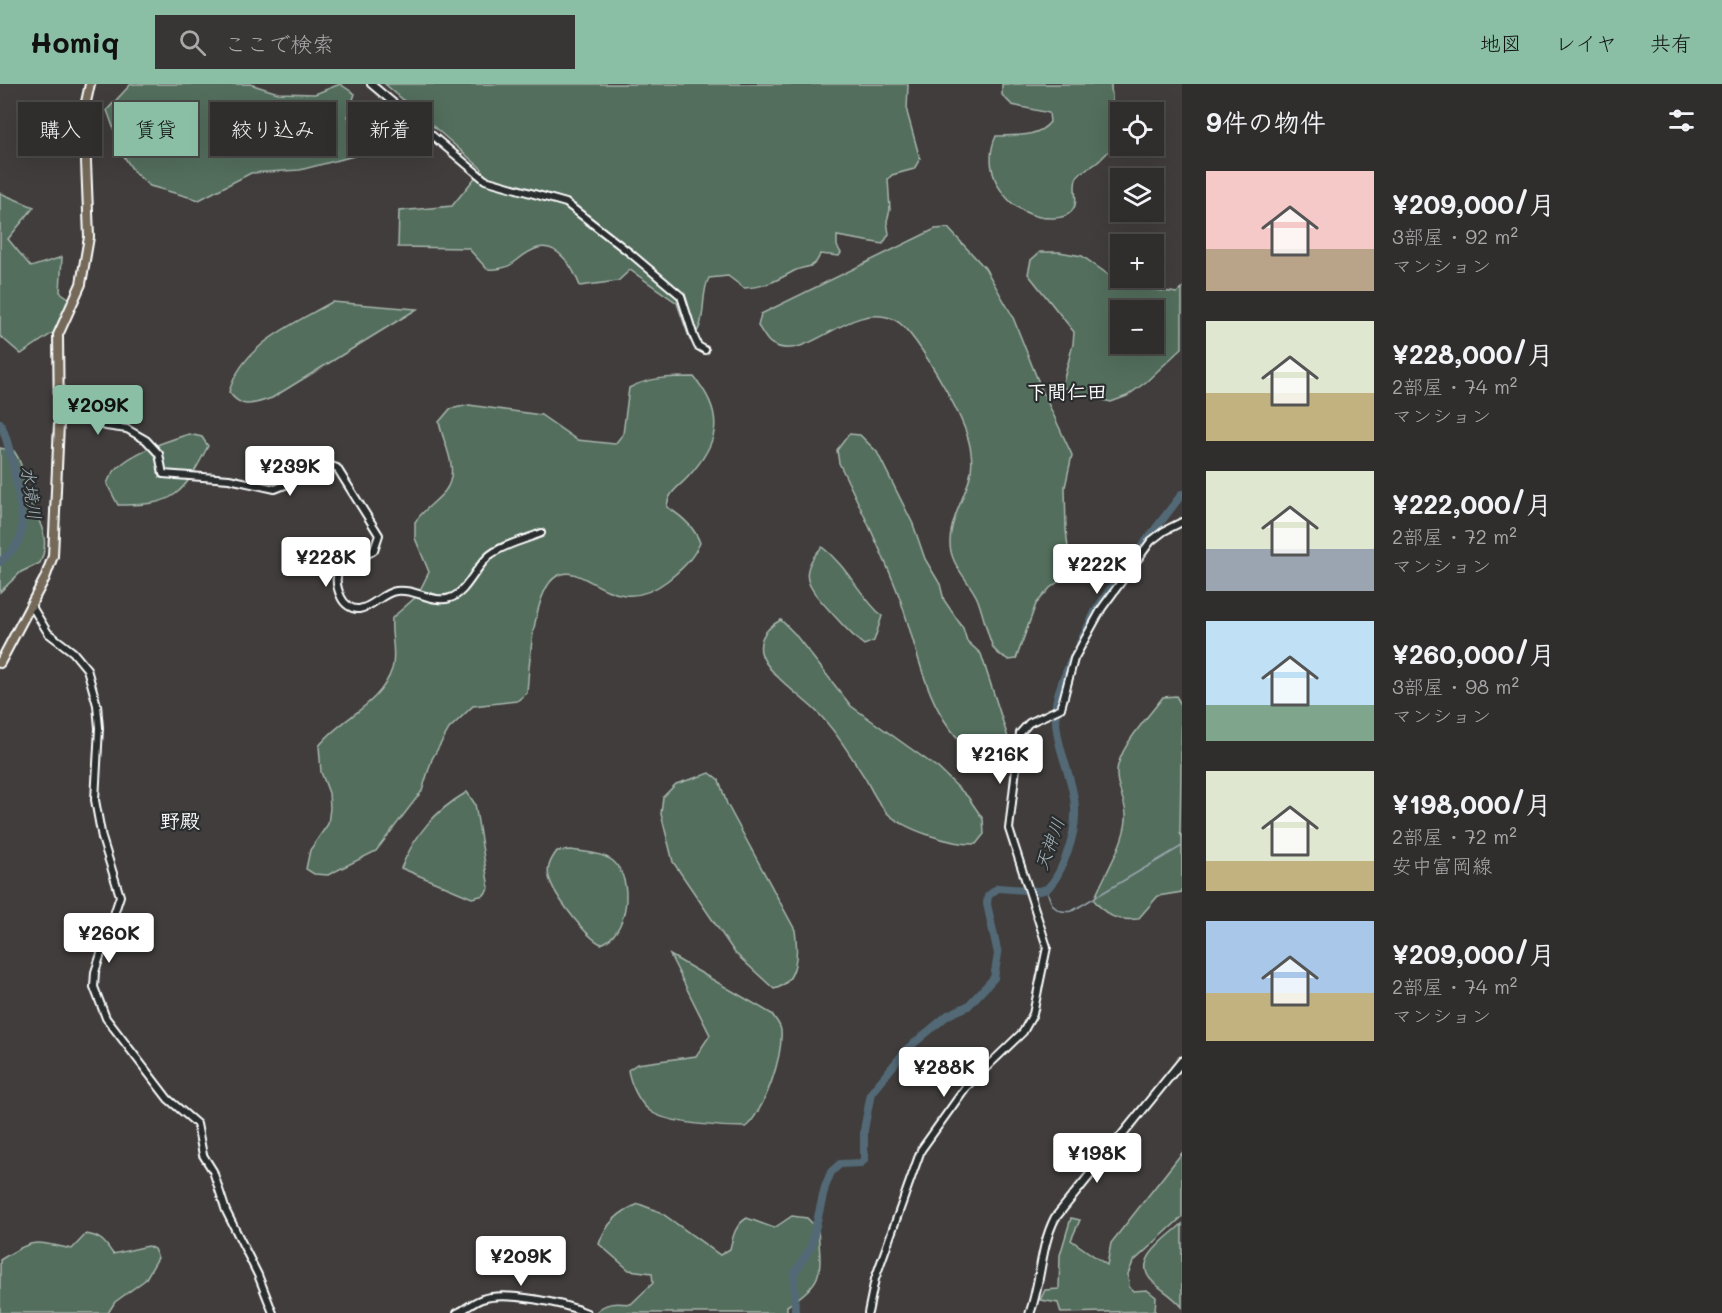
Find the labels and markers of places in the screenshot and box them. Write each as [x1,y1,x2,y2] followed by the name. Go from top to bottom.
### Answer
[56,385,140,436] pin: ¥209K
[248,446,332,497] pin: ¥239K
[284,537,368,588] pin: ¥228K
[1055,544,1139,595] pin: ¥222K
[958,734,1042,785] pin: ¥216K
[67,913,151,964] pin: ¥260K
[902,1047,986,1098] pin: ¥288K
[1055,1133,1139,1184] pin: ¥198K
[479,1236,563,1287] pin: ¥209K

